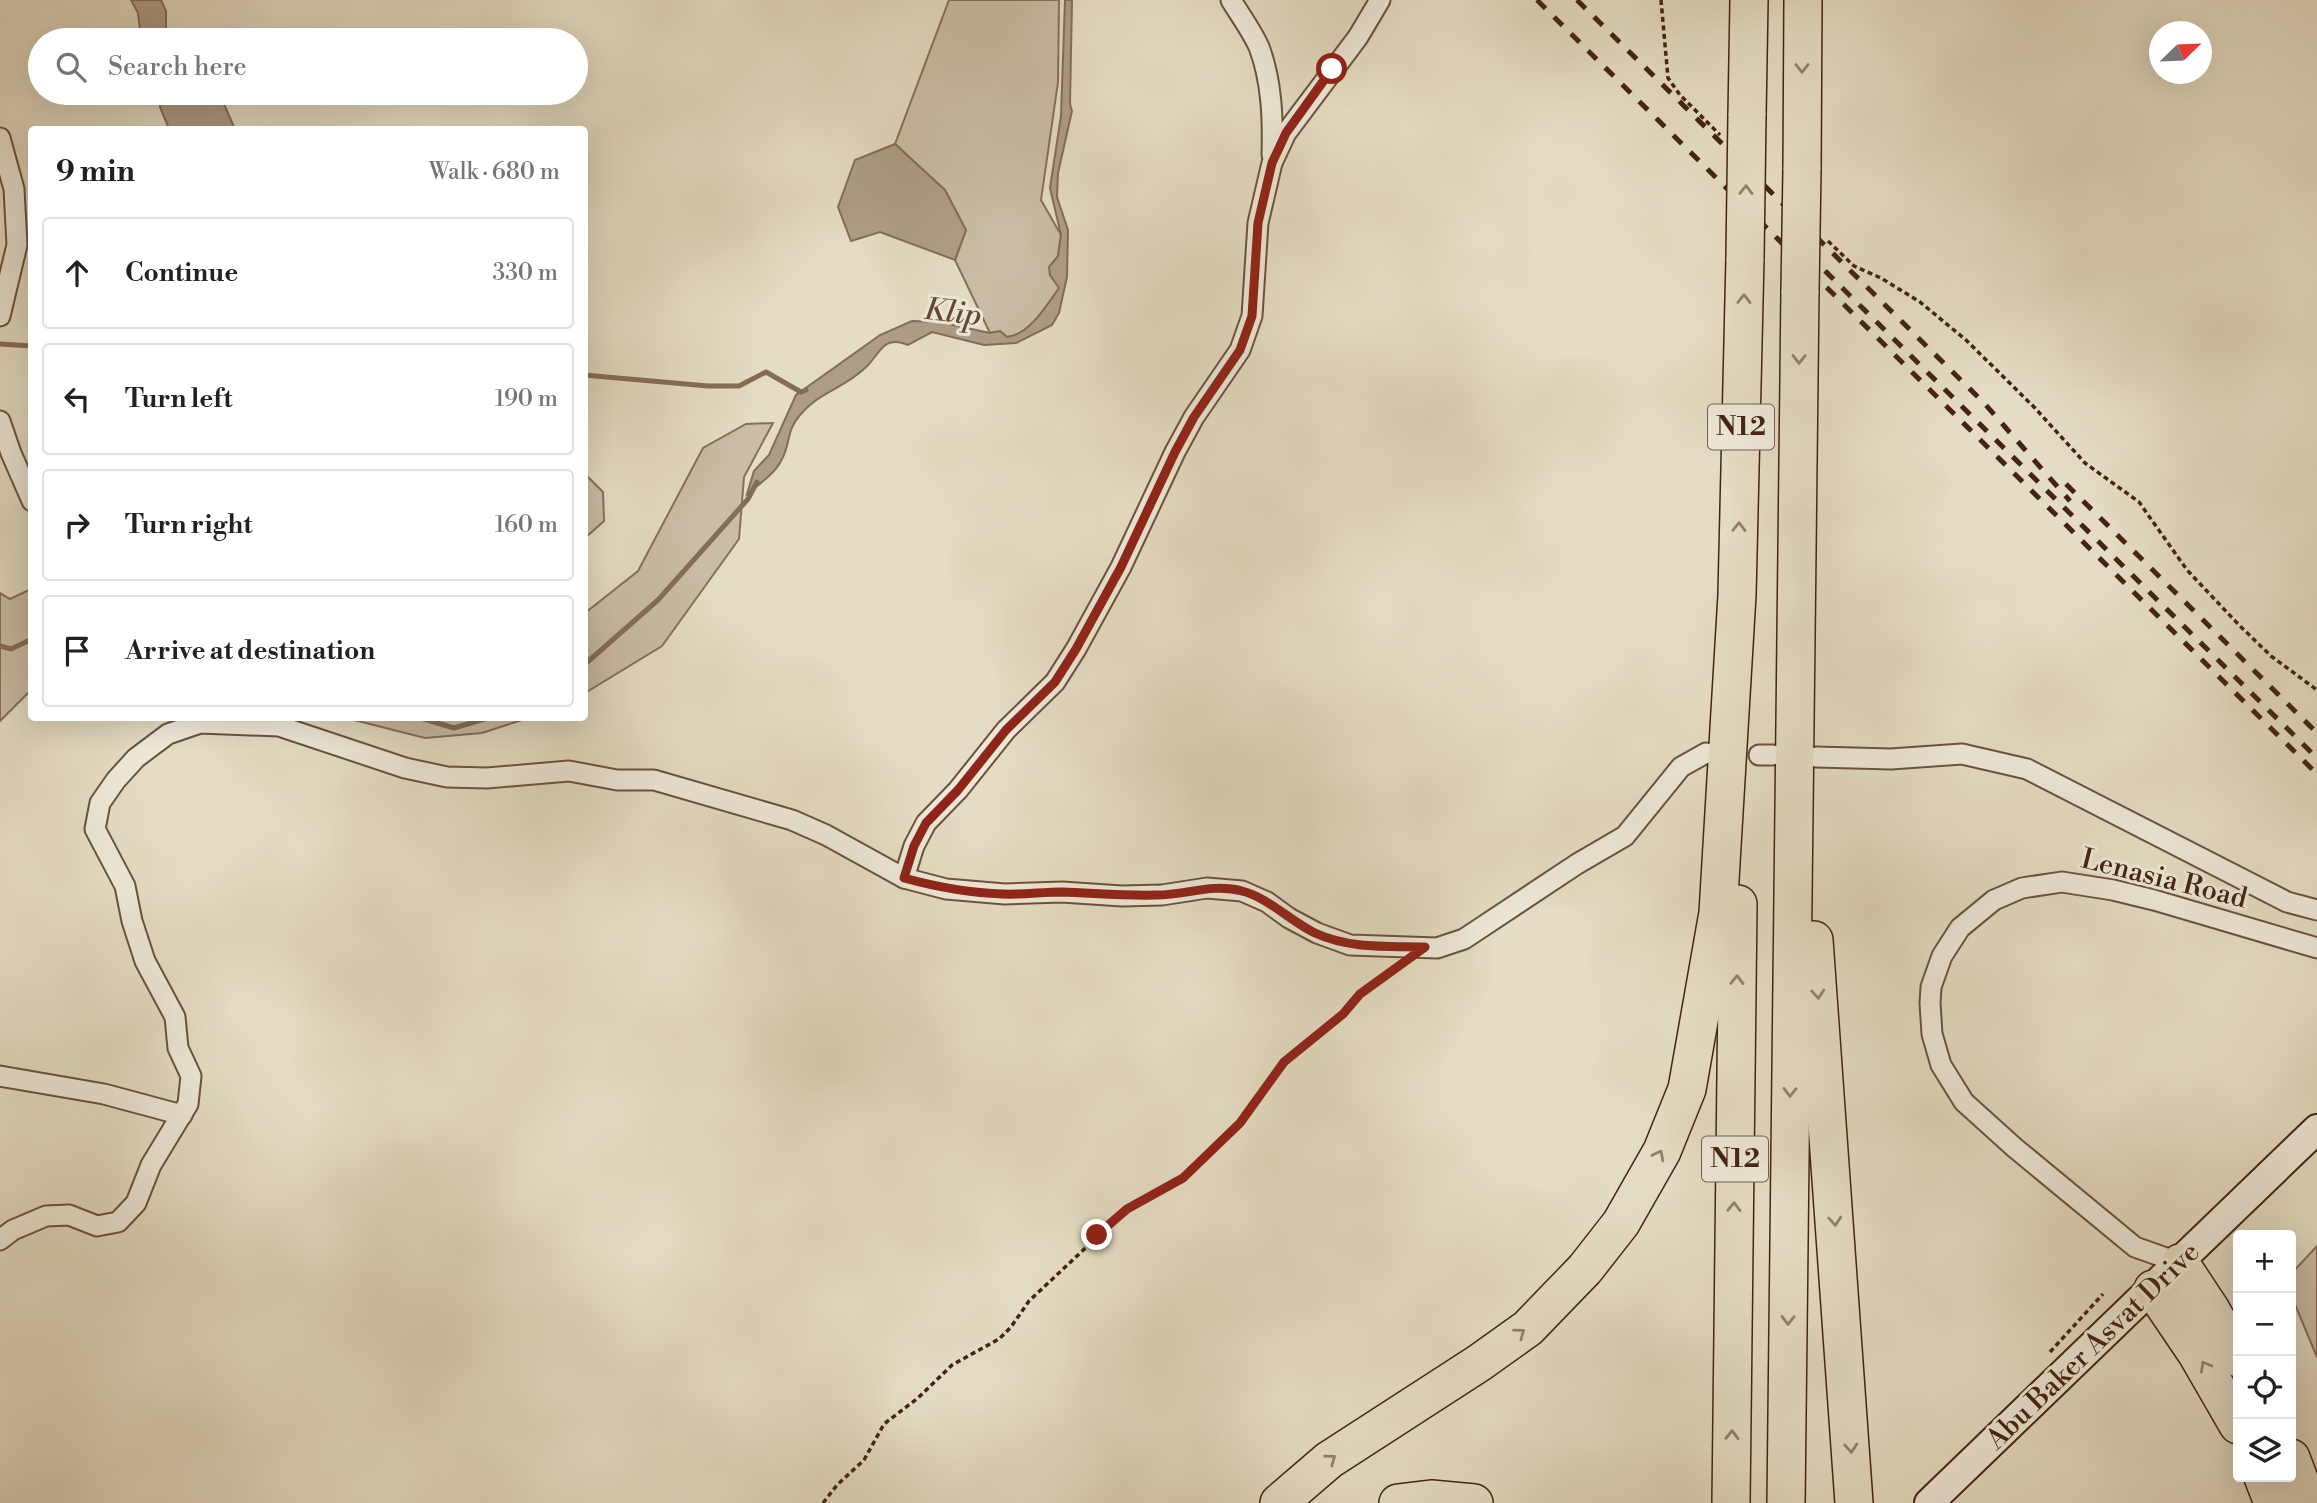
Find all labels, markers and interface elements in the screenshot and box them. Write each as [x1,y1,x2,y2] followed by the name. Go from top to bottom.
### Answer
[2149,21,2212,84] north arrow
[28,28,588,105] search box
[52,48,90,86] icon: search
[108,51,247,83] text: Search here
[1316,53,1347,84] route start
[1794,63,1810,74] one-way arrow
[56,153,135,191] text: 9 min
[429,158,560,186] text: Walk · 680 m
[1738,184,1754,195] one-way arrow
[58,254,96,292] icon: ahead
[125,257,238,289] text: Continue
[492,259,558,287] text: 330 m
[922,291,984,335] water label: Klip
[1736,294,1752,304] one-way arrow
[1792,353,1807,364] one-way arrow
[58,380,96,418] icon: left
[125,383,233,415] text: Turn left
[495,385,558,413] text: 190 m
[1708,404,1774,449] road number: N12
[58,506,96,544] icon: right
[125,509,253,541] text: Turn right
[495,511,558,539] text: 160 m
[1731,521,1747,531] one-way arrow
[58,632,96,670] icon: arrive
[125,635,375,667] text: Arrive at destination
[2077,841,2251,917] street label: Lenasia Road
[1729,974,1745,985] one-way arrow
[1810,989,1825,1000] one-way arrow
[1783,1087,1798,1098] one-way arrow
[1702,1136,1768,1182] road number: N12
[1651,1150,1664,1163] one-way arrow
[1727,1202,1742,1213] one-way arrow
[1827,1215,1842,1226] one-way arrow
[1081,1219,1112,1250] route end
[2233,1230,2296,1482] map controls
[2233,1230,2296,1293] button: +
[1978,1235,2207,1458] street label: Abu Baker Asvat Drive
[2233,1293,2296,1356] button: −
[1780,1315,1796,1325] one-way arrow
[1512,1329,1525,1342] one-way arrow
[2233,1356,2296,1419] button: locate
[2200,1361,2213,1373] one-way arrow
[2233,1419,2296,1482] button: layers
[1724,1429,1740,1440] one-way arrow
[1843,1442,1858,1453] one-way arrow
[1323,1455,1336,1468] one-way arrow

